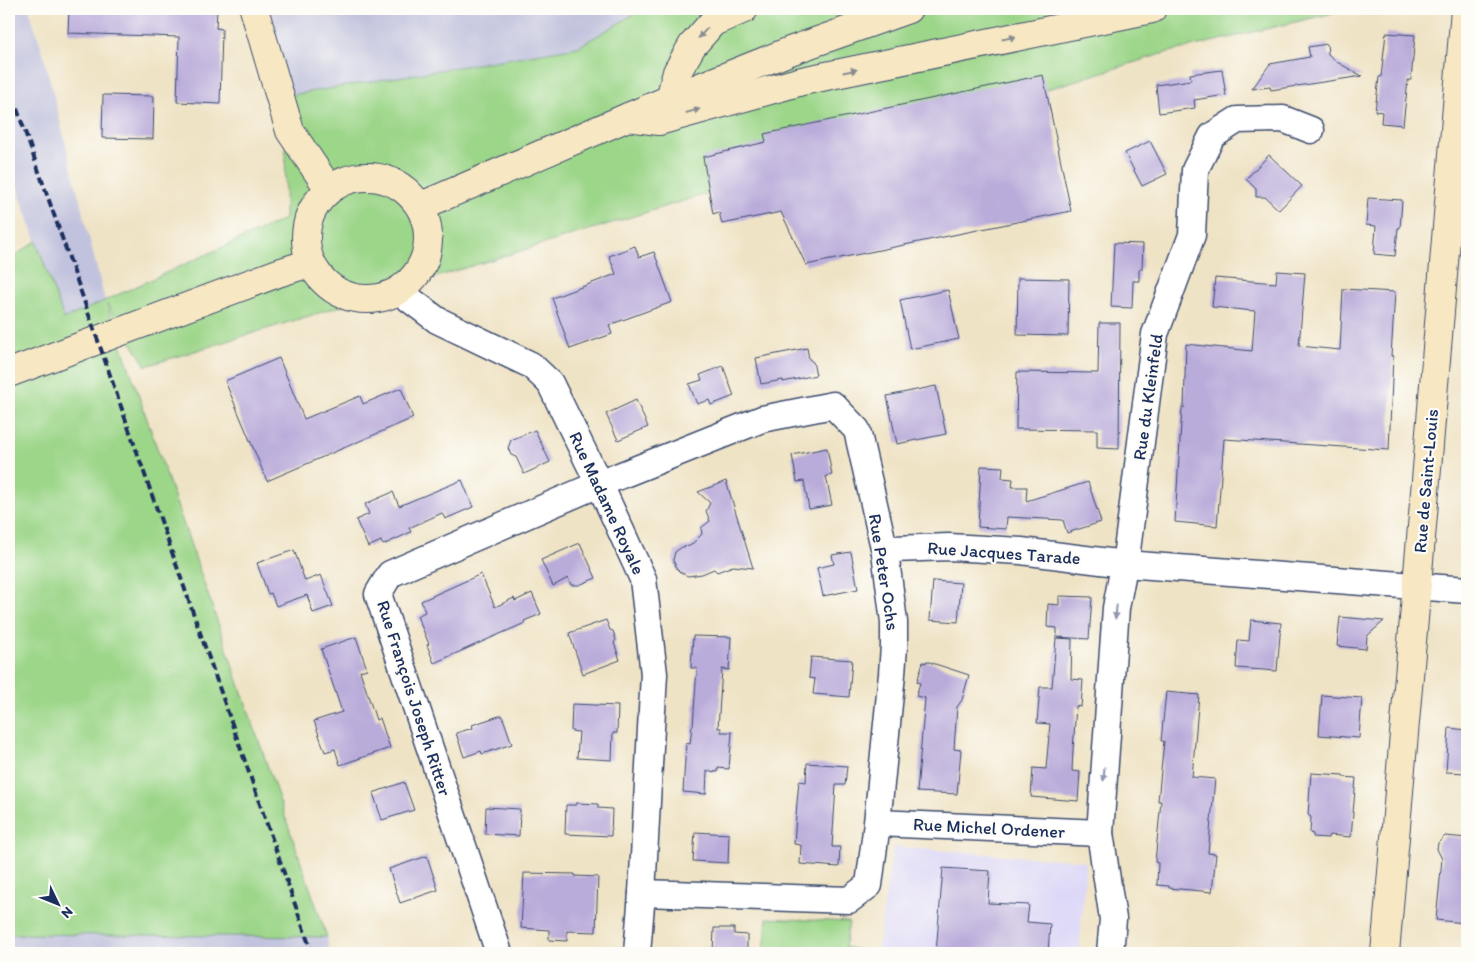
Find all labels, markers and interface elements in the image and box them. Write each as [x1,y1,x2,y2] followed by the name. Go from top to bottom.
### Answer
[697,27,709,39] one-way arrow
[1001,34,1017,42] one-way arrow
[842,66,858,74] one-way arrow
[685,107,700,115] one-way arrow
[1128,332,1168,462] street label: Rue du Kleinfeld
[1409,408,1443,554] street label: Rue de Saint-Louis
[564,428,650,578] street label: Rue Madame Royale
[864,512,904,632] street label: Rue Peter Ochs
[927,537,1081,569] street label: Rue Jacques Tarade
[372,597,456,799] street label: Rue François Joseph Ritter
[1112,604,1120,620] one-way arrow
[1100,766,1108,782] one-way arrow
[912,813,1066,843] street label: Rue Michel Ordener
[32,880,82,930] north arrow
[58,903,77,922] text: N

